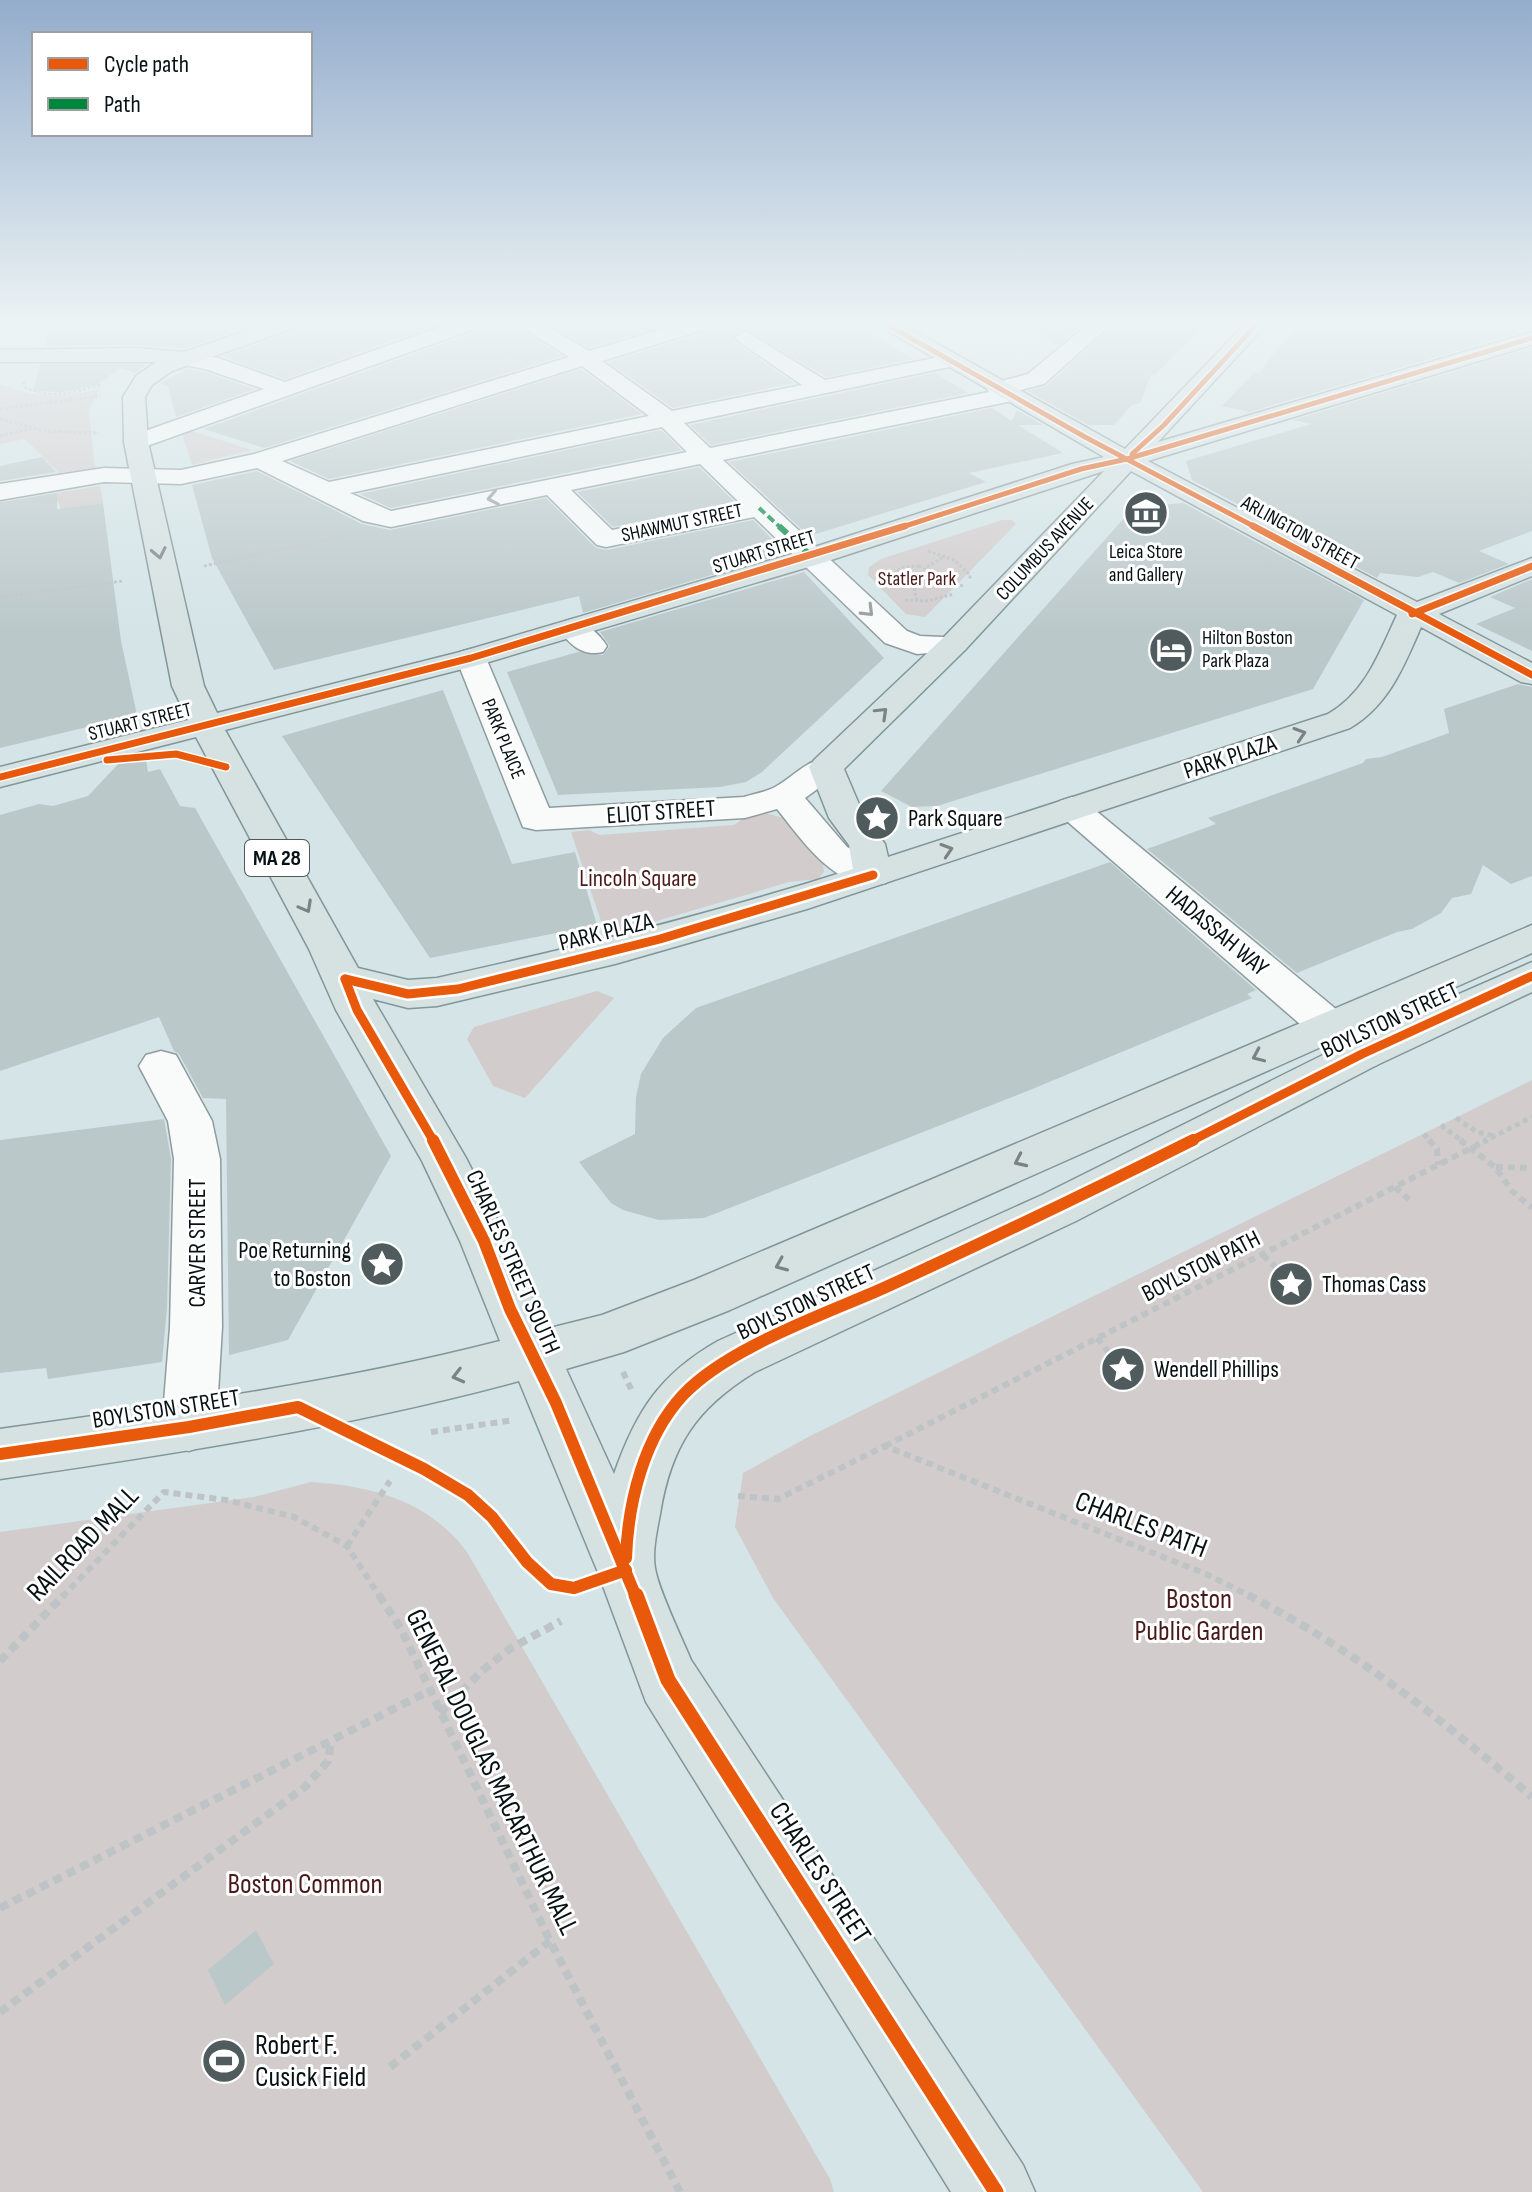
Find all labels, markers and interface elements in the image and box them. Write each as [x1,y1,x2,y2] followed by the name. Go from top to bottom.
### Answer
[32,32,312,136] legend
[104,50,189,79] text: Cycle path
[104,90,141,119] text: Path
[487,489,500,506] one-way arrow
[1122,489,1170,537] museum icon: Leica Store and Gallery
[1236,490,1363,575] street label: ARLINGTON STREET
[991,492,1099,606] street label: COLUMBUS AVENUE
[619,498,745,548] street label: SHAWMUT STREET
[710,525,818,579] street label: STUART STREET
[1109,540,1184,587] place label: Leica Store and Gallery
[150,545,167,559] one-way arrow
[878,567,957,591] park label: Statler Park
[859,601,874,616] one-way arrow
[1147,626,1195,674] hotel icon: Hilton Boston Park Plaza
[1202,626,1293,673] place label: Hilton Boston Park Plaza
[476,695,530,783] street label: PARK PLAICE
[86,698,194,746] street label: STUART STREET
[873,708,887,722] one-way arrow
[1180,728,1281,786] street label: PARK PLAZA
[1292,728,1306,744] one-way arrow
[606,794,717,830] street label: ELIOT STREET
[853,794,901,842] place icon: Park Square
[908,804,1003,833] place label: Park Square
[245,840,309,876] road number: MA 28
[939,843,953,859] one-way arrow
[579,864,697,893] park label: Lincoln Square
[1160,880,1274,982] street label: HADASSAH WAY
[297,899,312,914] one-way arrow
[556,906,657,958] street label: PARK PLAZA
[1316,975,1464,1065] street label: BOYLSTON STREET
[1251,1047,1266,1063] one-way arrow
[1013,1151,1028,1167] one-way arrow
[459,1166,567,1358] street label: CHARLES STREET SOUTH
[183,1178,212,1307] street label: CARVER STREET
[1137,1224,1265,1308] street label: BOYLSTON PATH
[238,1236,351,1293] place label: Poe Returning to Boston
[358,1240,406,1288] place icon: Poe Returning to Boston
[775,1256,789,1272] one-way arrow
[732,1257,880,1347] street label: BOYLSTON STREET
[1267,1260,1315,1308] place icon: Thomas Cass
[1322,1270,1426,1299] place label: Thomas Cass
[1099,1345,1147,1393] place icon: Wendell Phillips
[1154,1355,1279,1384] place label: Wendell Phillips
[451,1366,465,1383] one-way arrow
[90,1383,242,1435] street label: BOYLSTON STREET
[20,1480,146,1608] street label: RAILROAD MALL
[1070,1485,1212,1565] street label: CHARLES PATH
[1135,1583,1263,1648] park label: Boston Public Garden
[399,1604,585,1940] street label: GENERAL DOUGLAS MACARTHUR MALL
[762,1796,878,1950] street label: CHARLES STREET
[227,1868,383,1901] park label: Boston Common
[255,2029,366,2094] place label: Robert F. Cusick Field
[200,2037,248,2085] sports icon: Robert F. Cusick Field

